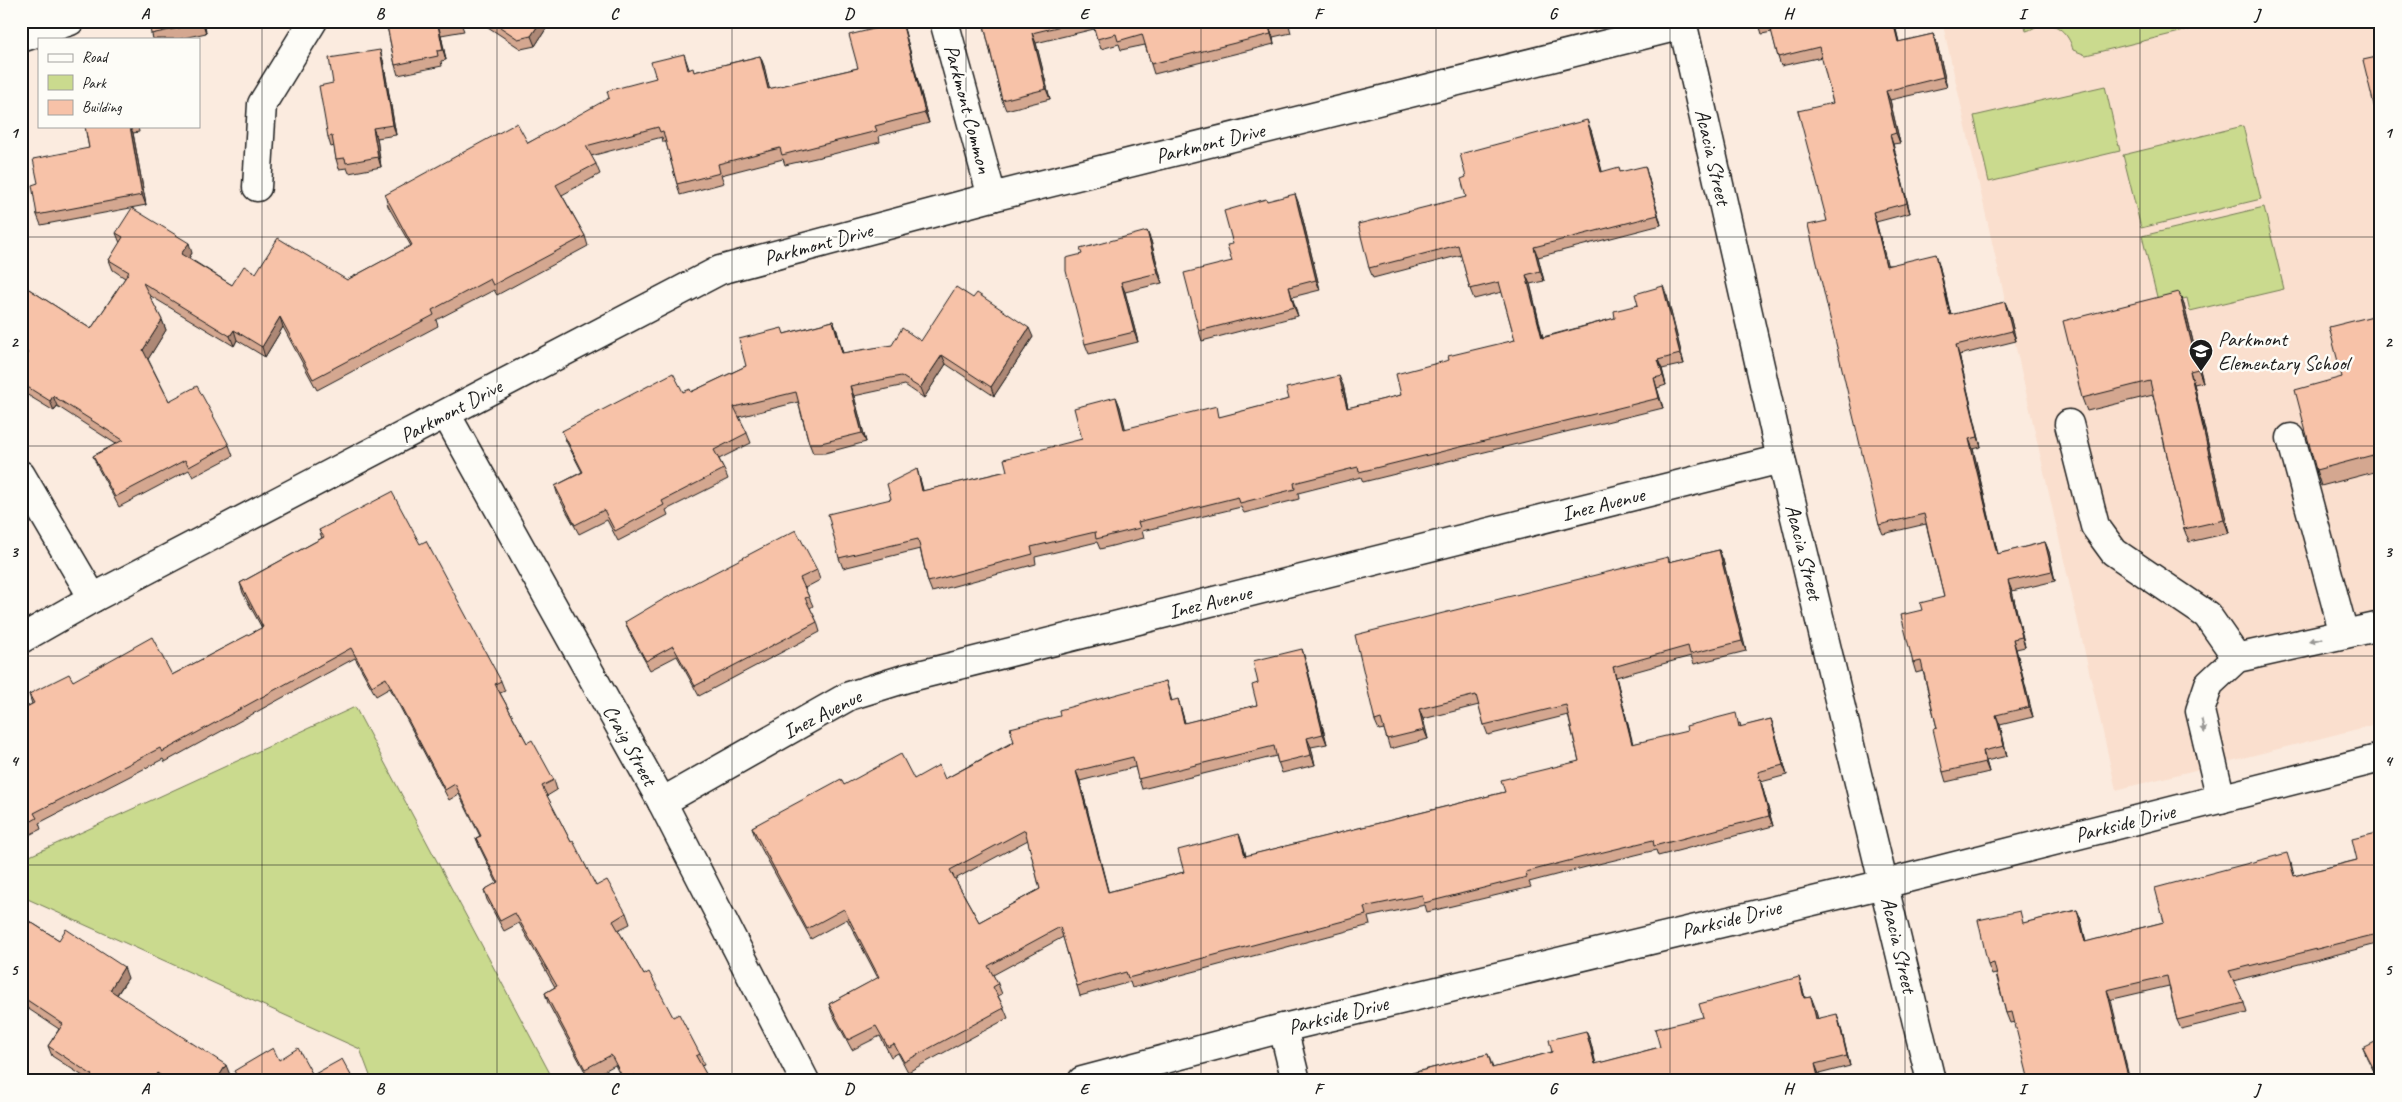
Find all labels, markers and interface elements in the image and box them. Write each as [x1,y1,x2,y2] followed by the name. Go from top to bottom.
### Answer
[141,4,151,24] text: A
[376,4,386,24] text: B
[610,4,620,24] text: C
[844,4,855,24] text: D
[1080,4,1091,24] text: E
[1314,4,1325,24] text: F
[1549,4,1559,24] text: G
[1783,4,1795,24] text: H
[2019,4,2029,24] text: I
[2253,4,2262,24] text: J
[38,38,200,128] legend
[938,42,998,177] street label: Parkmont Common
[82,48,109,67] text: Road
[82,74,107,93] text: Park
[82,98,122,117] text: Building
[1689,107,1737,209] street label: Acacia Street
[1153,116,1269,169] street label: Parkmont Drive
[10,123,19,143] text: 1
[2384,123,2393,143] text: 1
[761,216,877,271] street label: Parkmont Drive
[2218,326,2353,376] place label: Parkmont Elementary School
[10,332,19,352] text: 2
[2384,332,2393,352] text: 2
[2188,338,2214,372] school or university icon: Parkmont Elementary School
[396,372,508,449] street label: Parkmont Drive
[1559,481,1649,527] street label: Inez Avenue
[1780,502,1829,604] street label: Acacia Street
[10,542,19,562] text: 3
[2384,542,2393,562] text: 3
[1166,579,1256,625] street label: Inez Avenue
[2308,636,2324,644] one-way arrow
[778,682,867,745] street label: Inez Avenue
[597,700,664,792] street label: Craig Street
[2200,718,2208,734] one-way arrow
[10,751,19,771] text: 4
[2384,751,2393,771] text: 4
[2072,798,2179,848] street label: Parkside Drive
[1678,894,1785,944] street label: Parkside Drive
[1875,895,1923,997] street label: Acacia Street
[11,960,20,980] text: 5
[2385,960,2394,980] text: 5
[1285,990,1392,1040] street label: Parkside Drive
[141,1079,151,1099] text: A
[376,1079,386,1099] text: B
[610,1079,620,1099] text: C
[844,1079,855,1099] text: D
[1080,1079,1091,1099] text: E
[1314,1079,1325,1099] text: F
[1549,1079,1559,1099] text: G
[1783,1079,1795,1099] text: H
[2019,1079,2029,1099] text: I
[2253,1079,2262,1099] text: J

